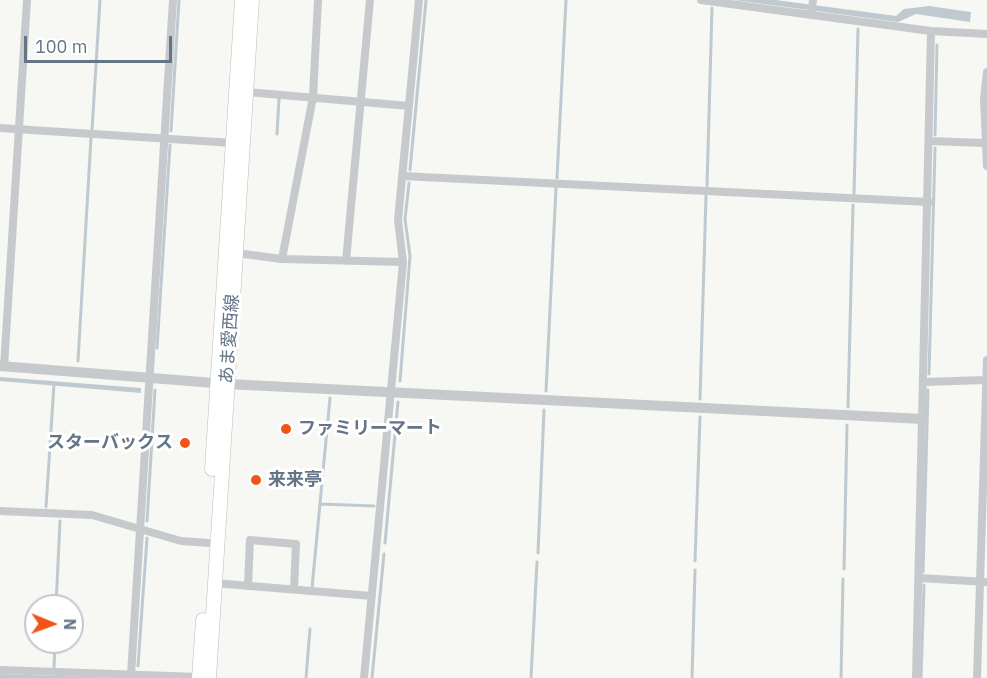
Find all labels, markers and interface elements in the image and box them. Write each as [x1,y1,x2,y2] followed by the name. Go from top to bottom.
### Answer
[27,24,176,62] scale bar
[35,35,87,58] text: 100 m
[216,293,244,385] street label: あま愛西線
[298,418,442,440] place label: ファミリーマート
[279,422,293,436] marker: ファミリーマート
[47,432,173,454] place label: スターバックス
[178,436,192,450] marker: スターバックス
[268,469,322,491] place label: 来来亭
[249,473,263,487] marker: 来来亭
[24,594,84,654] north arrow
[60,618,80,630] text: N

